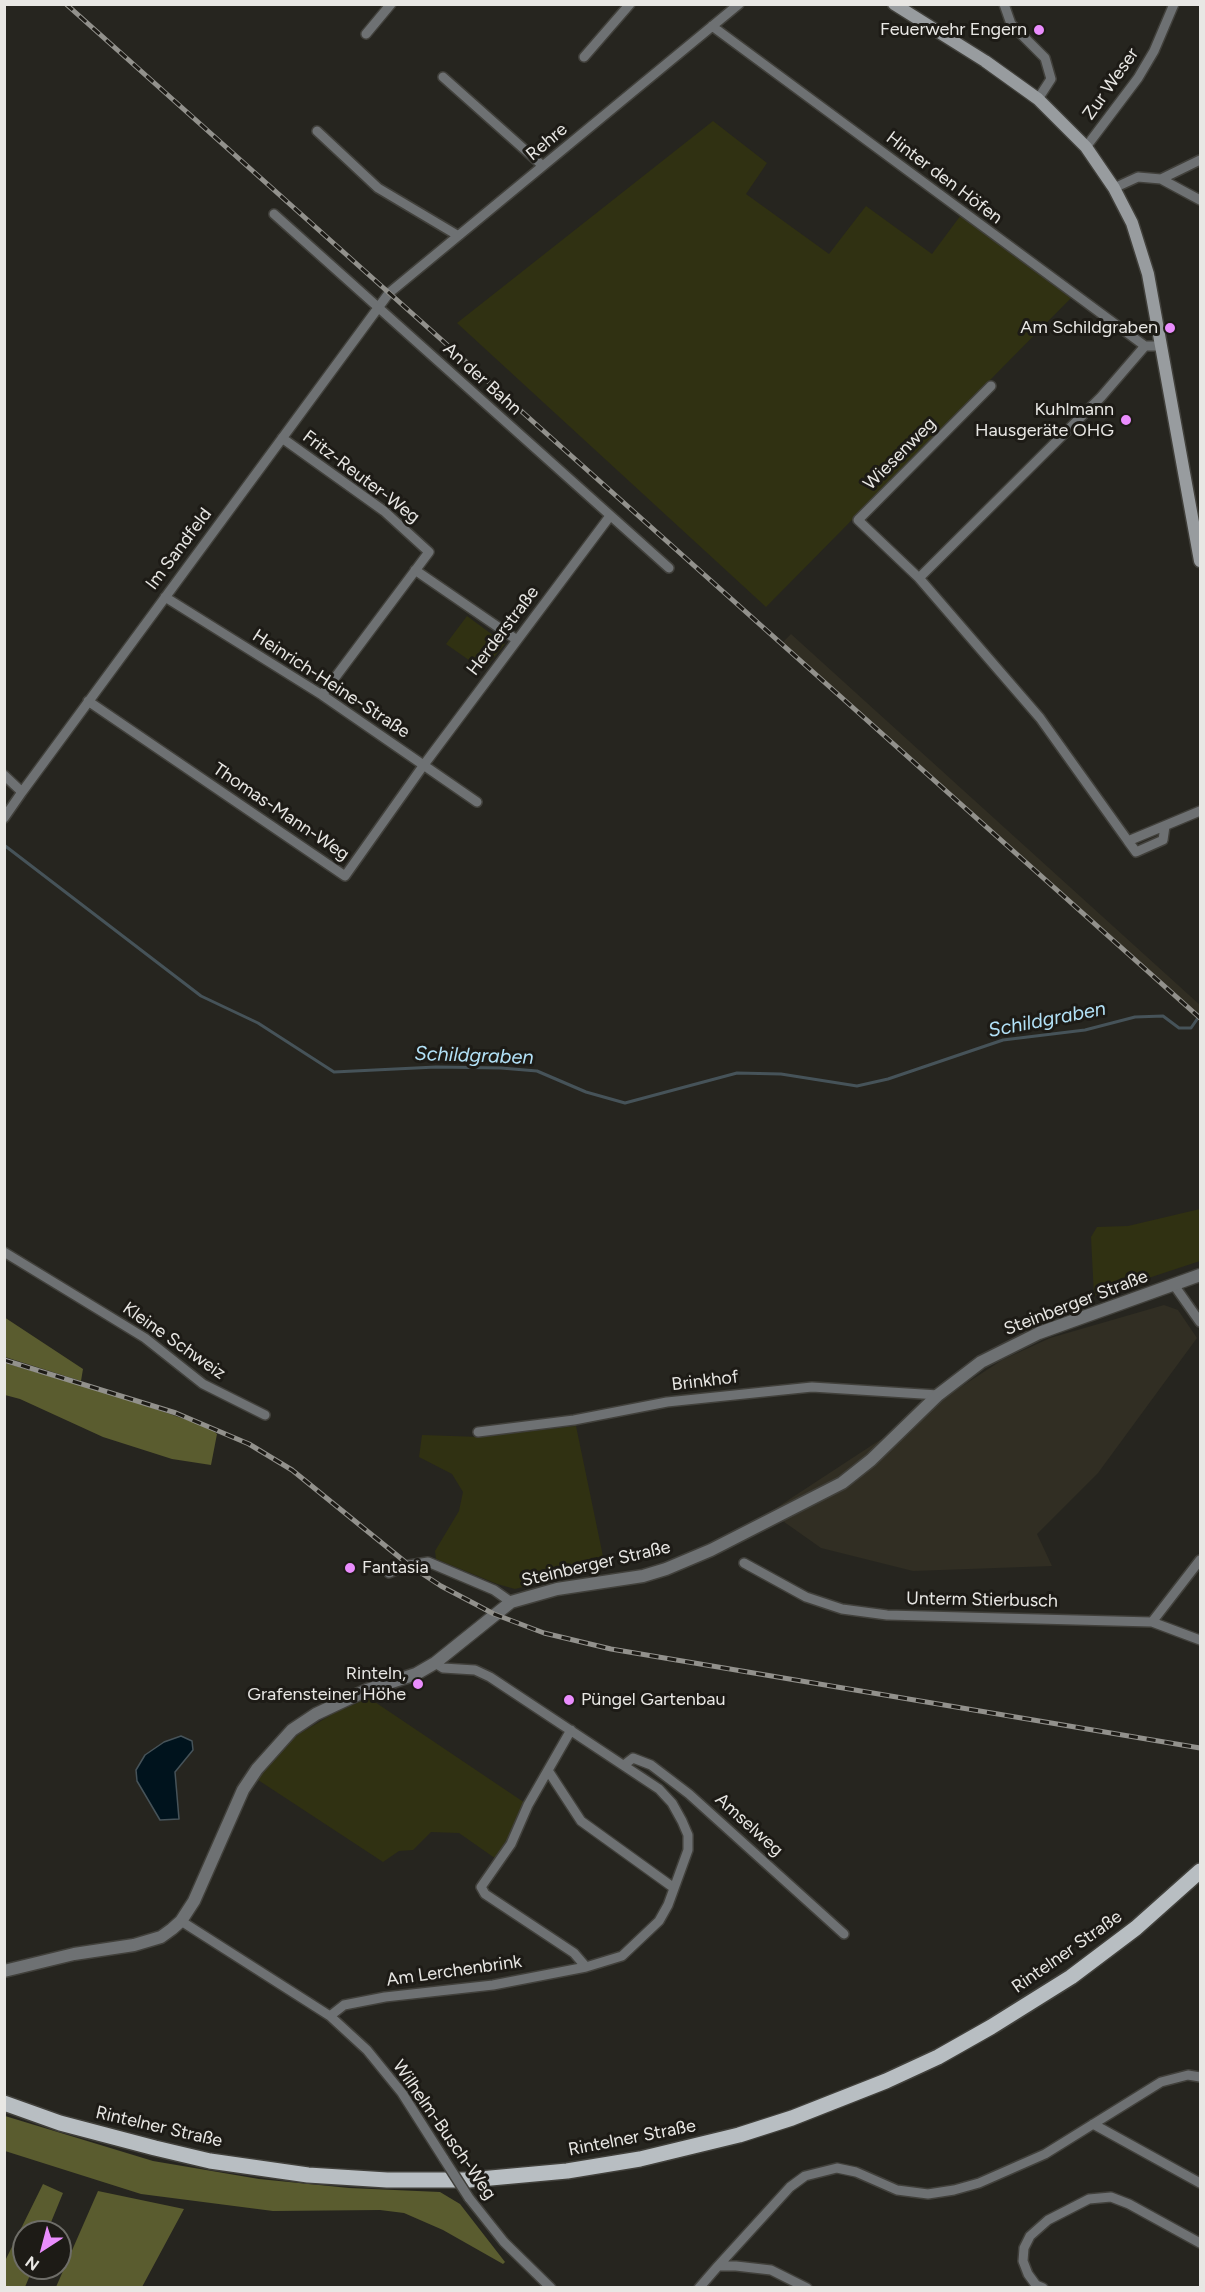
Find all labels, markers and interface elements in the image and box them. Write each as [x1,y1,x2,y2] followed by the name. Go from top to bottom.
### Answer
[880,19,1027,41] place label: Feuerwehr Engern
[1032,23,1046,37] marker: Feuerwehr Engern
[1078,44,1144,124] street label: Zur Weser
[522,119,572,165] street label: Rehre
[882,127,1006,229] street label: Hinter den Höfen
[1020,317,1158,339] place label: Am Schildgraben
[1163,321,1177,335] marker: Am Schildgraben
[438,338,526,420] street label: An der Bahn
[975,399,1114,442] place label: Kuhlmann Hausgeräte OHG
[859,413,941,495] street label: Wiesenweg
[1119,413,1133,427] marker: Kuhlmann Hausgeräte OHG
[298,426,424,528] street label: Fritz-Reuter-Weg
[141,504,217,594] street label: Im Sandfeld
[462,582,544,680] street label: Herderstraße
[248,625,414,743] street label: Heinrich-Heine-Straße
[209,758,353,866] street label: Thomas-Mann-Weg
[986,997,1108,1043] water label: Schildgraben
[414,1042,534,1070] water label: Schildgraben
[1001,1266,1151,1340] street label: Steinberger Straße
[118,1298,230,1384] street label: Kleine Schweiz
[670,1366,740,1396] street label: Brinkhof
[519,1536,673,1592] street label: Steinberger Straße
[362,1557,429,1579] place label: Fantasia
[343,1561,357,1575] marker: Fantasia
[906,1588,1058,1612] street label: Unterm Stierbusch
[247,1663,406,1706] place label: Rinteln, Grafensteiner Höhe
[411,1677,425,1691] marker: Rinteln, Grafensteiner Höhe
[581,1689,726,1711] place label: Püngel Gartenbau
[562,1693,576,1707] marker: Püngel Gartenbau
[711,1789,787,1861] street label: Amselweg
[1008,1906,1126,1998] street label: Rintelner Straße
[385,1951,523,1991] street label: Am Lerchenbrink
[388,2056,500,2204] street label: Wilhelm-Busch-Weg
[93,2102,225,2152] street label: Rintelner Straße
[566,2115,698,2161] street label: Rintelner Straße
[12,2220,72,2280] north arrow
[22,2252,43,2275] text: N

